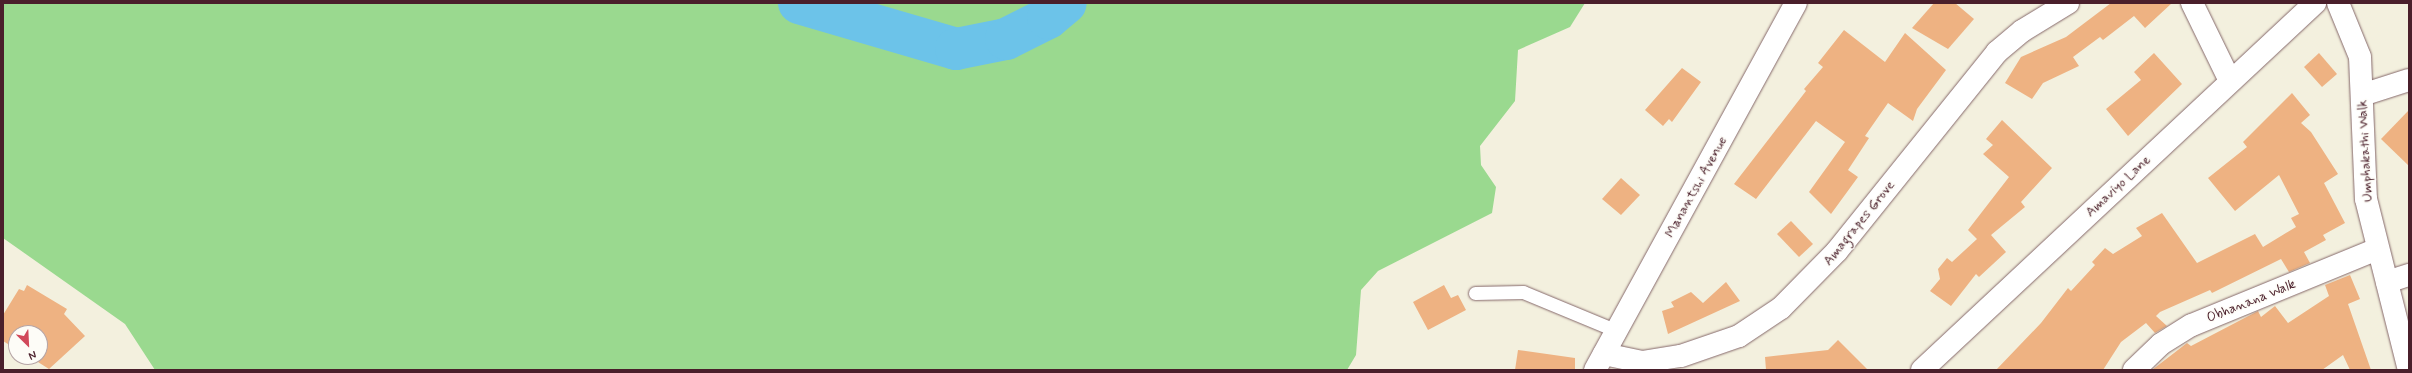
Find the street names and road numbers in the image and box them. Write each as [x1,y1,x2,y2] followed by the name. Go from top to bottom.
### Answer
[2354,99,2376,203] street label: Umphakathi Walk
[1661,133,1731,241] street label: Manantshi Avenue
[2082,151,2154,221] street label: Amaviyo Lane
[1820,177,1898,269] street label: Amagrapes Grove
[2203,275,2299,327] street label: Obhanana Walk

